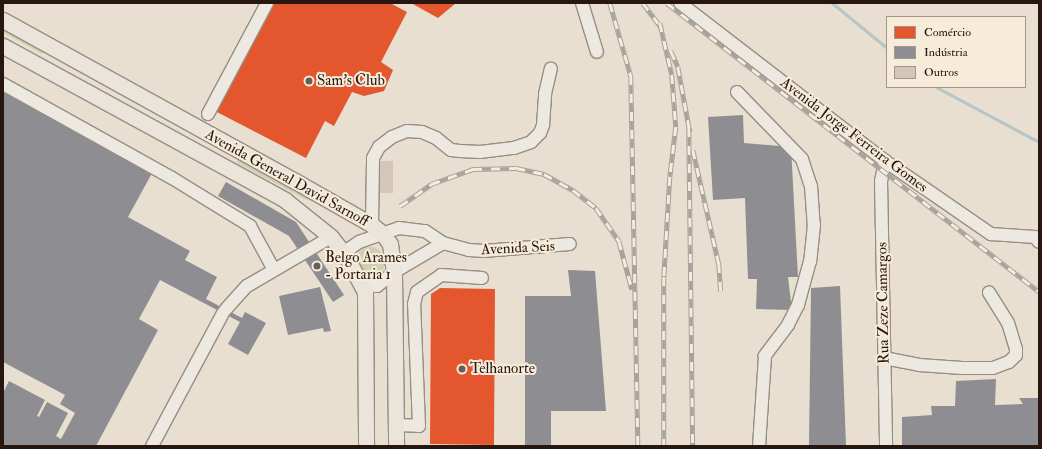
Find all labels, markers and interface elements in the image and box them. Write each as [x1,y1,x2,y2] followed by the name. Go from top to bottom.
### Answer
[886,16,1026,88] legend
[924,25,971,40] text: Comércio
[924,45,968,60] text: Indústria
[924,65,958,80] text: Outros
[317,72,385,90] place label: Sam's Club
[777,74,931,196] street label: Avenida Jorge Ferreira Gomes
[304,76,314,86] marker: Sam's Club
[202,125,372,231] street label: Avenida General David Sarnoff
[481,237,555,259] street label: Avenida Seis
[873,242,893,364] street label: Rua Zeze Camargos
[325,248,407,283] place label: Belgo Arames - Portaria 1
[312,261,322,271] marker: Belgo Arames - Portaria 1
[470,360,535,378] place label: Telhanorte
[457,364,467,374] marker: Telhanorte

